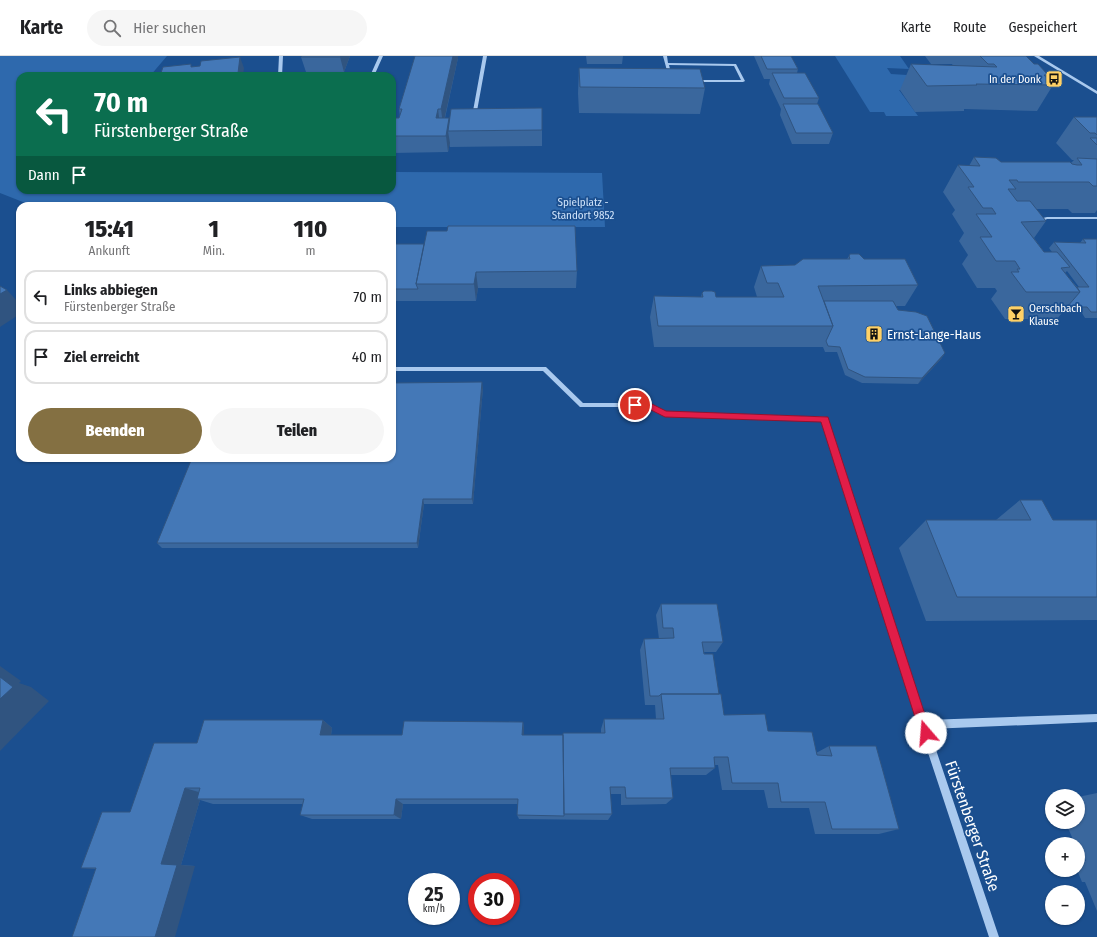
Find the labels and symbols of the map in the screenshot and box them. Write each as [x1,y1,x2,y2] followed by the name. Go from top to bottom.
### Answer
[1044,69,1064,89] bus stop icon: In der Donk
[989,73,1042,86] place label: In der Donk
[552,196,614,222] park label: Spielplatz - Standort 9852
[1029,302,1082,328] place label: Oerschbach Klause
[1006,304,1026,324] bar icon: Oerschbach Klause
[864,324,884,344] building icon: Ernst-Lange-Haus
[887,327,981,342] place label: Ernst-Lange-Haus
[618,388,652,422] pin
[905,712,947,754] position arrow
[941,758,1004,894] street label: Fürstenberger Straße
[468,873,520,925] speed limit sign: 30

